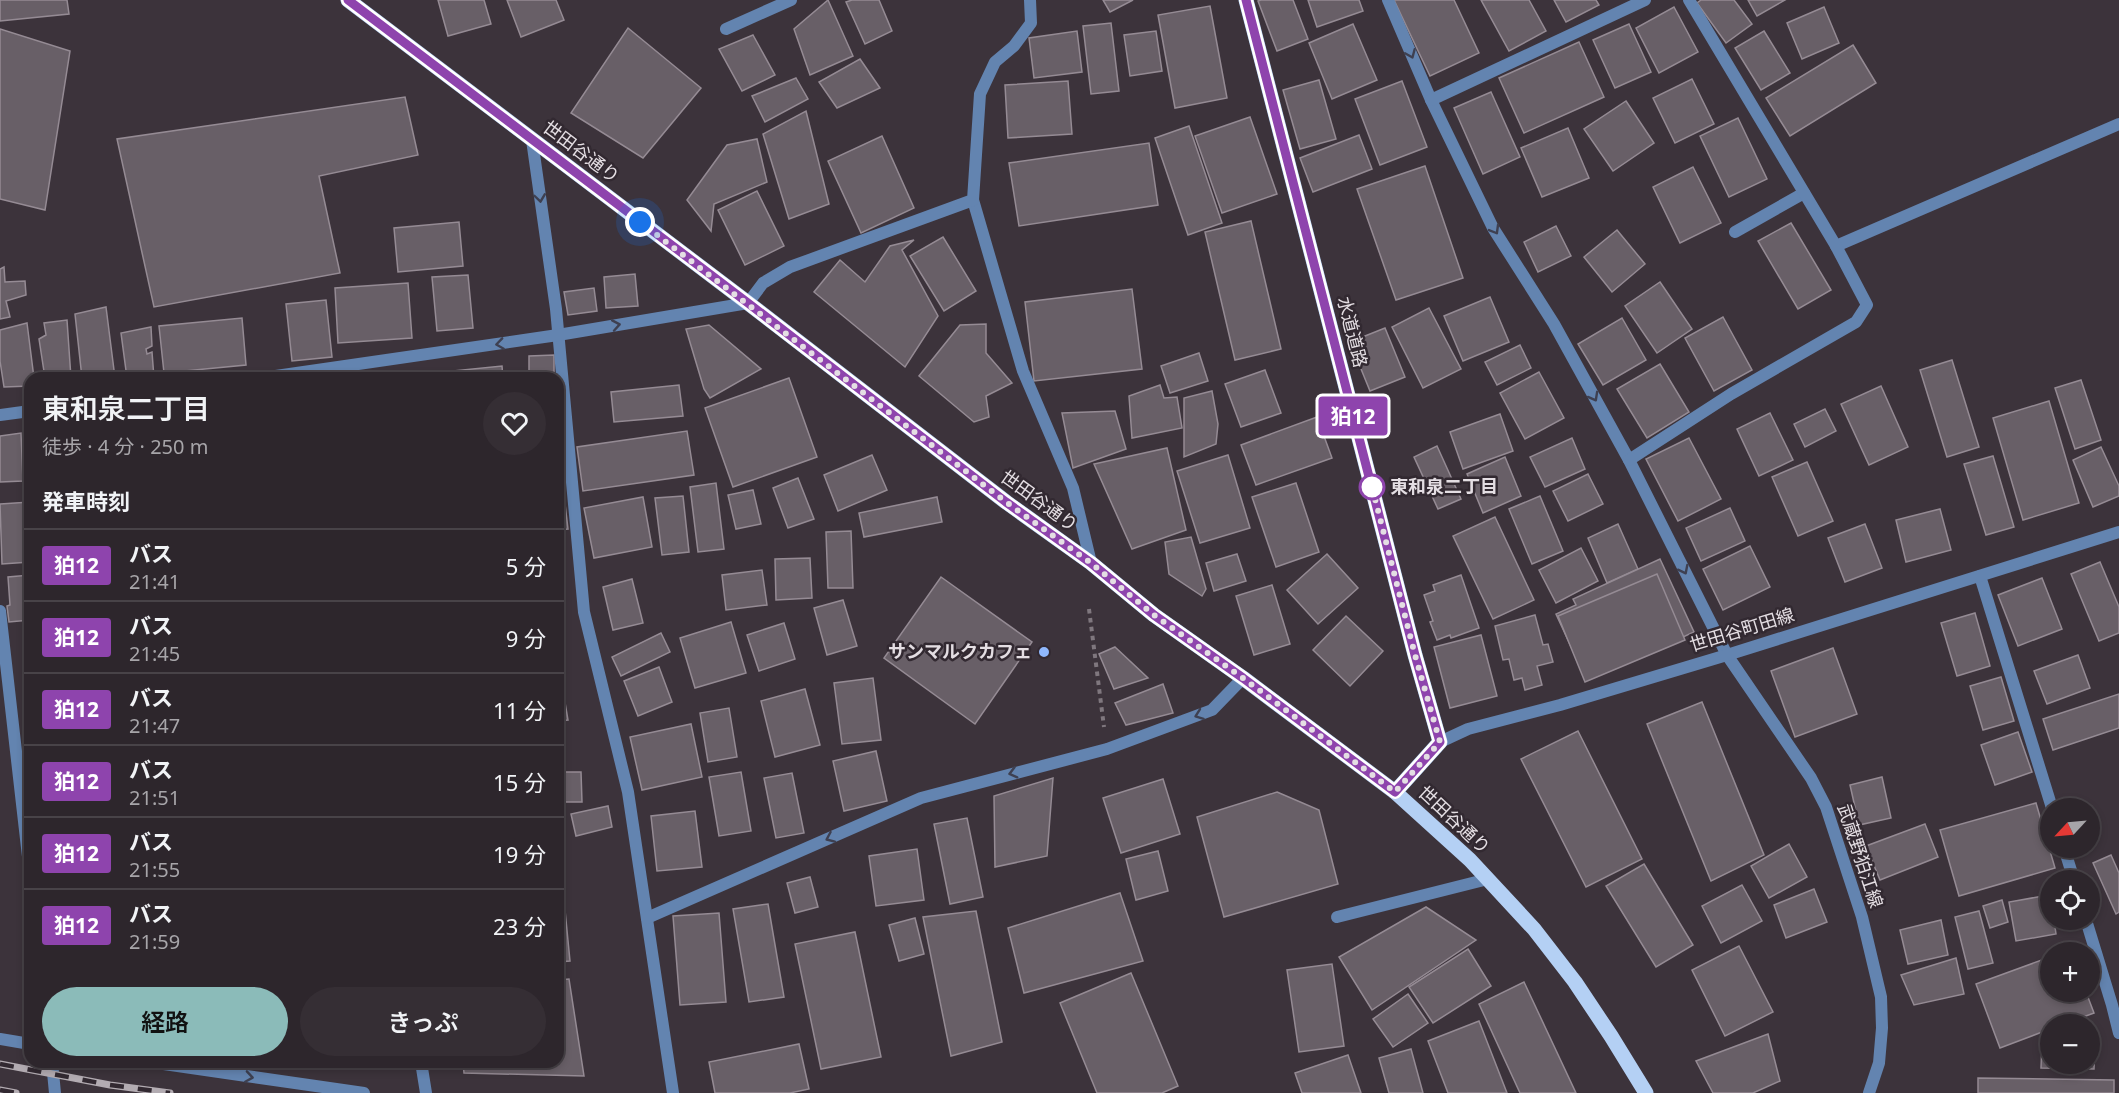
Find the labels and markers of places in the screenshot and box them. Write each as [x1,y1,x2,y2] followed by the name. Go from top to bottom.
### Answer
[1359,474,1385,500] marker: 東和泉二丁目
[1390,474,1498,498] place label: 東和泉二丁目
[888,639,1032,663] place label: サンマルクカフェ
[1037,645,1051,659] marker: サンマルクカフェ

